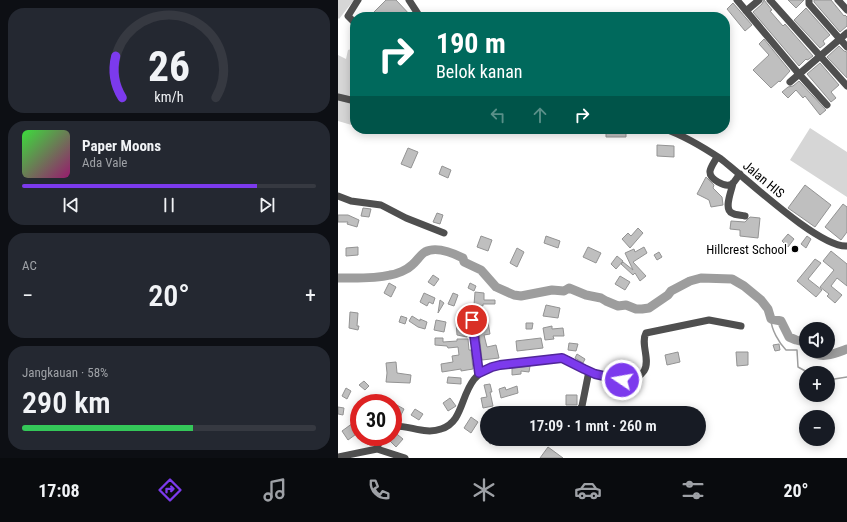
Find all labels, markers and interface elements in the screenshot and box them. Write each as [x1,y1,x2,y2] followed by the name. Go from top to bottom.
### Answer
[436,27,506,60] text: 190 m
[370,28,422,80] icon: right
[148,42,190,91] text: 26
[436,61,522,82] text: Belok kanan
[154,89,184,105] text: km/h
[487,104,509,126] icon: left
[529,104,551,126] icon: ahead
[571,104,593,126] icon: right
[82,137,161,155] text: Paper Moons
[82,155,127,170] text: Ada Vale
[740,158,787,201] street label: Jalan HIS
[60,194,82,216] icon: previous
[158,194,180,216] icon: pause
[256,194,278,216] icon: next
[706,242,787,257] place label: Hillcrest School
[790,244,800,254] marker: Hillcrest School
[22,258,37,273] text: AC
[148,278,190,313] text: 20°
[22,283,33,308] text: −
[305,283,316,308] text: +
[455,303,489,337] pin
[461,309,483,331] icon: arrive
[799,322,835,446] map controls
[799,322,835,358] button: sound
[601,359,643,401] position arrow
[22,365,108,380] text: Jangkauan · 58%
[799,366,835,402] button: +
[22,385,111,420] text: 290 km
[350,394,402,446] speed limit sign: 30
[799,410,835,446] button: −
[529,417,657,435] text: 17:09 · 1 mnt · 260 m
[156,476,184,504] icon: directions
[261,476,289,504] icon: music
[365,476,393,504] icon: phone
[470,476,498,504] icon: climate
[574,476,602,504] icon: car
[679,476,707,504] icon: filters
[38,480,80,501] text: 17:08
[783,480,809,501] text: 20°

